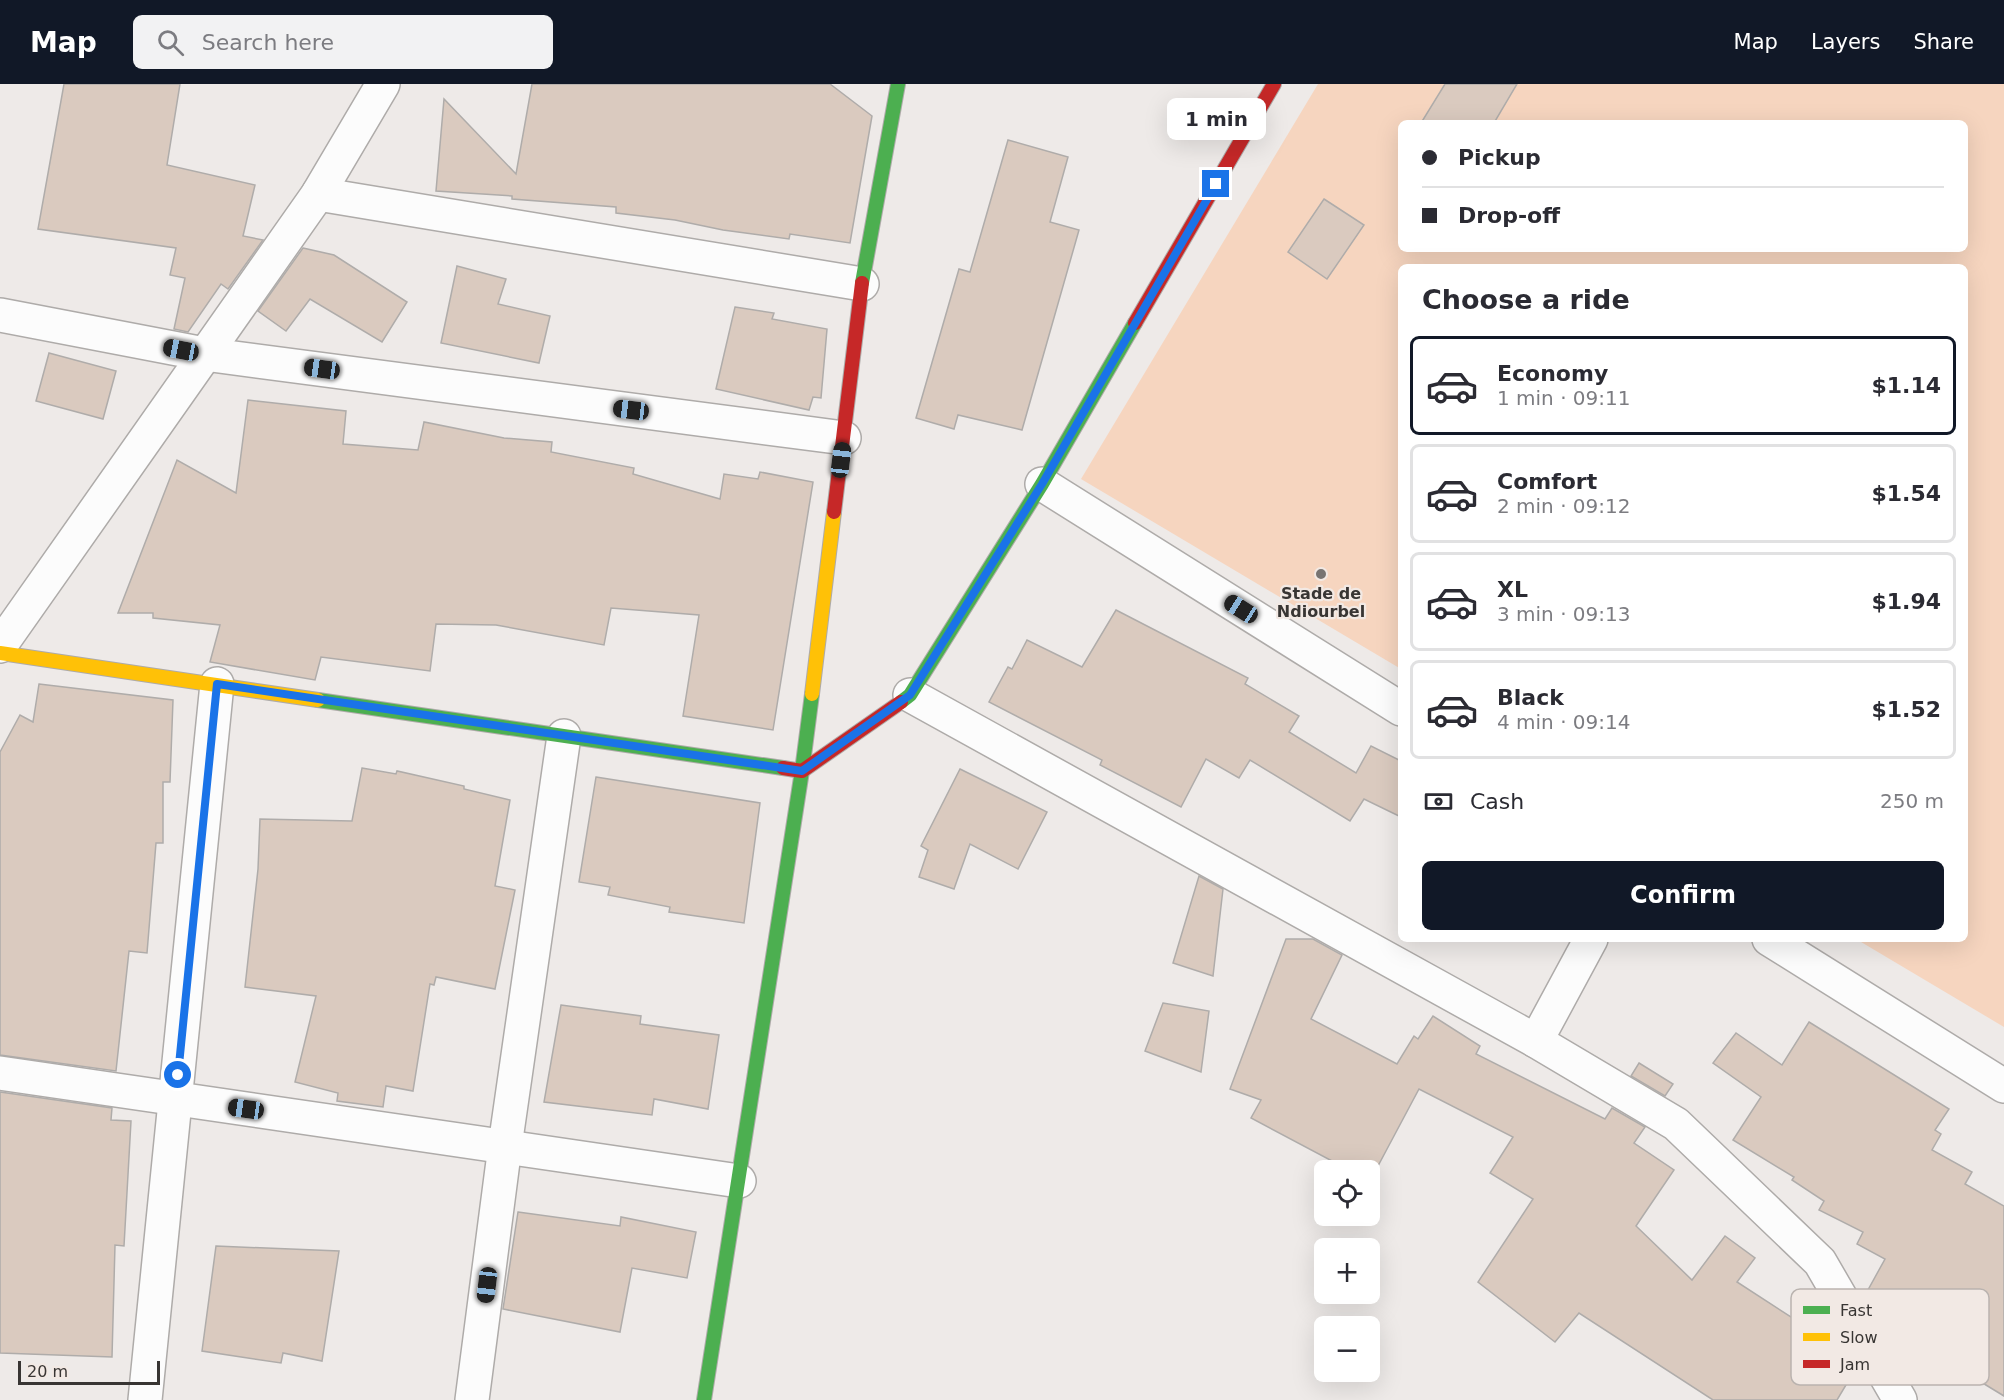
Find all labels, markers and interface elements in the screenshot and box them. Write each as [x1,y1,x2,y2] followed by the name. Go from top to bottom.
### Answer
[133,15,553,69] search box
[30,26,97,59] text: Map
[154,26,187,59] icon: search
[202,30,334,55] text: Search here
[1734,30,1778,54] text: Map
[1811,30,1880,54] text: Layers
[1913,30,1974,54] text: Share
[1166,97,1266,139] callout: 1 min
[1185,107,1248,131] text: 1 min
[1458,145,1541,170] text: Pickup
[1202,170,1229,197] route end
[1458,203,1560,228] text: Drop-off
[1422,284,1630,315] text: Choose a ride
[162,338,200,362] car
[303,358,341,380] car
[1425,359,1479,413] icon: car
[1497,361,1608,386] text: Economy
[1871,373,1941,398] text: $1.14
[1497,386,1631,410] text: 1 min · 09:11
[612,399,650,421] car
[830,441,852,479] car
[1425,467,1479,521] icon: car
[1497,469,1597,494] text: Comfort
[1871,481,1941,506] text: $1.54
[1497,494,1631,518] text: 2 min · 09:12
[1314,567,1328,581] marker: Stade de Ndiourbel
[1425,575,1479,629] icon: car
[1497,577,1528,602] text: XL
[1277,584,1365,621] place label: Stade de Ndiourbel
[1871,589,1941,614] text: $1.94
[1221,592,1261,626] car
[1497,602,1631,626] text: 3 min · 09:13
[1425,683,1479,737] icon: car
[1497,685,1564,710] text: Black
[1871,697,1941,722] text: $1.52
[1497,710,1631,734] text: 4 min · 09:14
[1422,785,1455,818] icon: cash
[1470,789,1524,814] text: Cash
[1880,789,1944,813] text: 250 m
[1422,861,1944,930] button: Confirm
[164,1061,191,1088] route start
[227,1098,265,1120] car
[1314,1160,1380,1382] map controls
[1314,1160,1380,1226] button: locate
[1314,1238,1380,1304] button: +
[476,1266,498,1304] car
[1791,1289,1989,1385] legend
[1840,1301,1872,1320] text: Fast
[1314,1316,1380,1382] button: −
[1840,1328,1877,1347] text: Slow
[1839,1355,1870,1374] text: Jam
[18,1358,160,1386] scale bar
[27,1362,68,1381] text: 20 m

